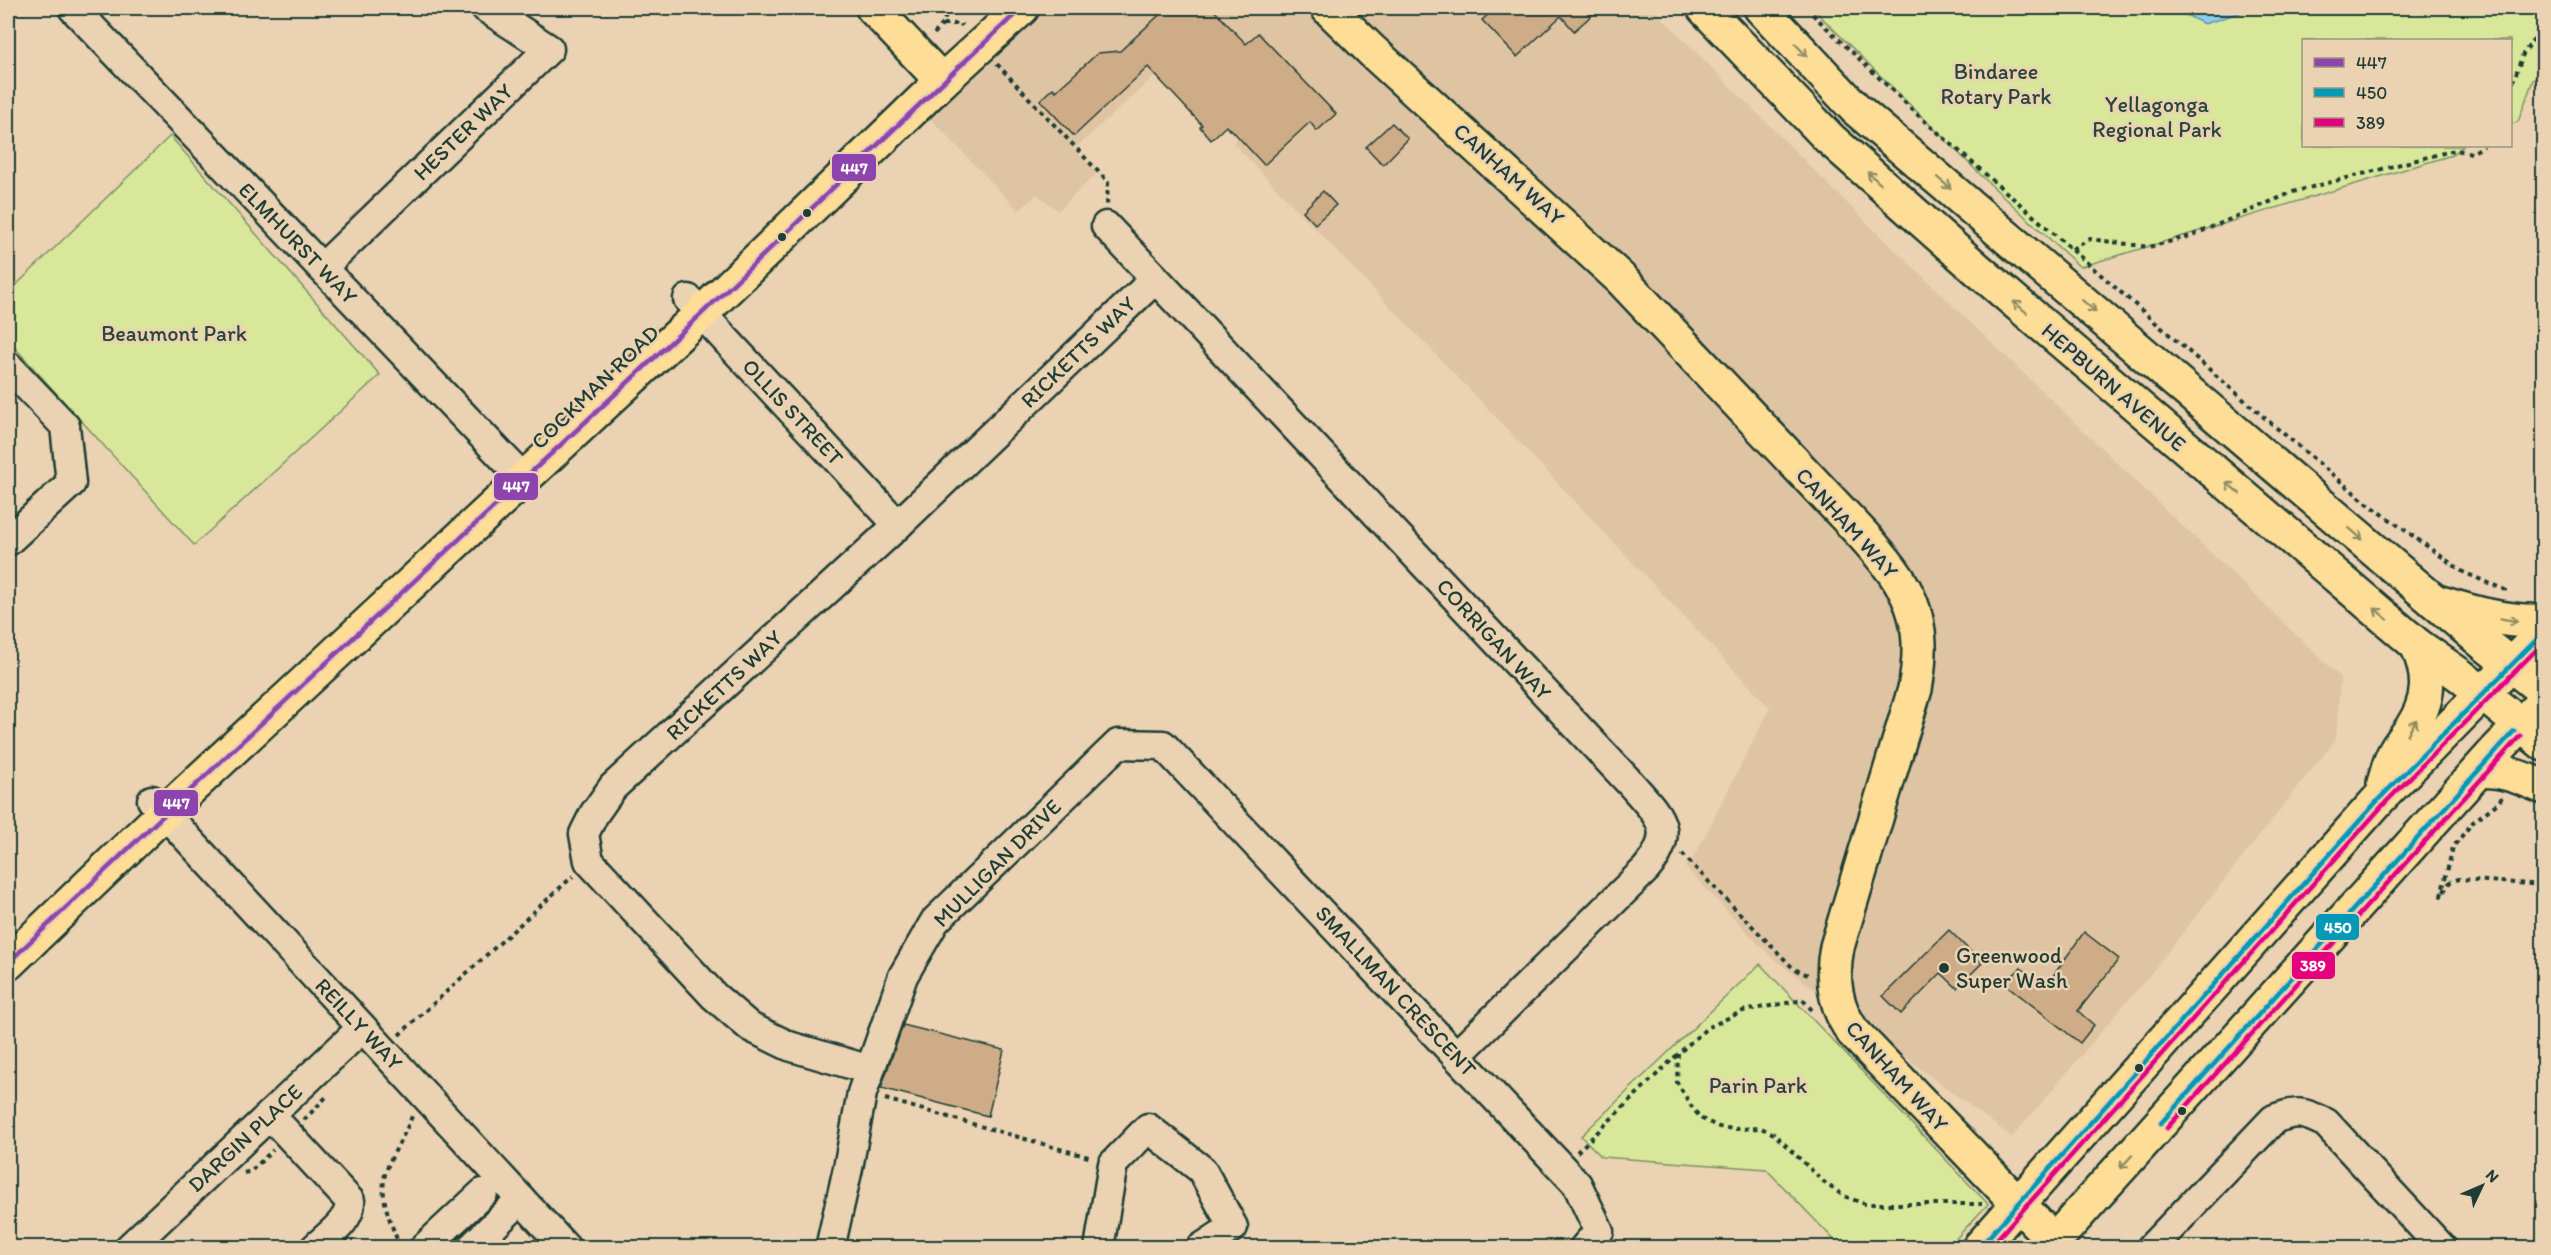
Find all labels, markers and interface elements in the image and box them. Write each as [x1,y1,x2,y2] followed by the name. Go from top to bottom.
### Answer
[2302,39,2512,147] legend
[1794,43,1808,58] one-way arrow
[2356,52,2387,74] text: 447
[1941,58,2052,110] park label: Bindaree Rotary Park
[408,77,519,186] street label: HESTER WAY
[2356,82,2387,104] text: 450
[2092,91,2222,143] park label: Yellagonga Regional Park
[2356,112,2385,134] text: 389
[1448,117,1570,231] street label: CANHAM WAY
[831,153,877,182] line badge: 447
[840,159,868,178] text: 447
[1867,171,1882,185] one-way arrow
[233,176,363,310] street label: ELMHURST WAY
[1936,176,1952,189] one-way arrow
[801,207,813,219] unlabelled marker
[776,231,788,243] unlabelled marker
[1015,290,1141,414] street label: RICKETTS WAY
[2081,299,2096,313] one-way arrow
[2012,300,2028,313] one-way arrow
[2036,317,2192,457] street label: HEPBURN AVENUE
[525,319,665,455] street label: COCKMAN ROAD
[101,320,247,347] park label: Beaumont Park
[737,353,850,471] street label: OLLIS STREET
[1790,462,1904,584] street label: CANHAM WAY
[493,472,539,501] line badge: 447
[502,477,530,496] text: 447
[2226,481,2241,495] one-way arrow
[2348,527,2363,541] one-way arrow
[1431,573,1558,706] street label: CORRIGAN WAY
[2373,608,2389,621] one-way arrow
[2498,615,2518,626] one-way arrow
[660,624,788,746] street label: RICKETTS WAY
[2406,719,2418,736] one-way arrow
[153,789,199,817] line badge: 447
[927,793,1067,933] street label: MULLIGAN DRIVE
[162,794,190,813] text: 447
[1310,900,1483,1083] street label: SMALLMAN CRESCENT
[2315,913,2360,941] line badge: 450
[2324,918,2352,937] text: 450
[1956,942,2068,994] place label: Greenwood Super Wash
[2291,951,2336,980] line badge: 389
[2300,956,2326,975] text: 389
[1937,961,1951,975] marker: Greenwood Super Wash
[309,972,409,1076] street label: REILLY WAY
[1840,1015,1954,1137] street label: CANHAM WAY
[2133,1062,2145,1074] unlabelled marker
[1709,1072,1808,1099] park label: Parin Park
[182,1078,308,1198] street label: DARGIN PLACE
[2176,1105,2188,1117] unlabelled marker
[2119,1154,2133,1169] one-way arrow
[2452,1156,2512,1216] north arrow
[2482,1165,2503,1186] text: N

